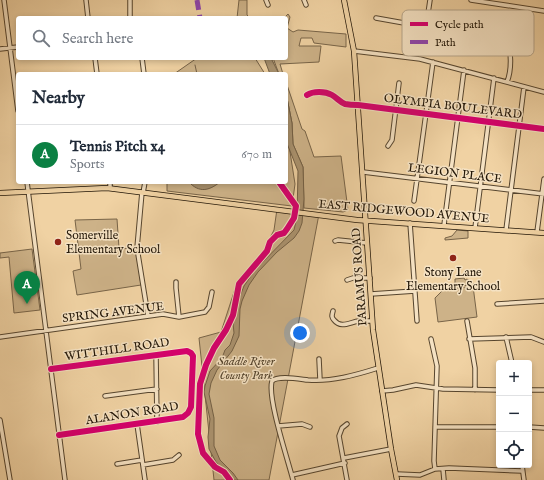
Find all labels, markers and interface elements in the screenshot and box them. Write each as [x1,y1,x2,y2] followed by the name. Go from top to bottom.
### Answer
[402,10,534,56] legend
[16,16,288,60] search box
[435,18,484,32] text: Cycle path
[30,27,52,49] icon: search
[62,29,133,48] text: Search here
[435,36,456,50] text: Path
[32,88,85,109] text: Nearby
[383,91,523,122] street label: OLYMPIA BOULEVARD
[70,137,165,156] text: Tennis Pitch x4
[41,146,49,163] text: A
[241,146,272,163] text: 670 m
[70,156,105,173] text: Sports
[407,160,503,187] street label: LEGION PLACE
[318,197,490,226] street label: EAST RIDGEWOOD AVENUE
[349,227,370,327] street label: PARAMUS ROAD
[66,228,161,257] place label: Somerville Elementary School
[53,237,63,247] marker: Somerville Elementary School
[448,253,458,263] marker: Stony Lane Elementary School
[406,265,501,294] place label: Stony Lane Elementary School
[14,271,40,304] pin: A
[61,299,165,326] street label: SPRING AVENUE
[290,323,310,343] your location
[64,335,171,364] street label: WITTHILL ROAD
[217,354,275,383] park label: Saddle River County Park
[496,360,532,468] map controls
[496,360,532,396] button: +
[496,396,532,432] button: −
[83,399,180,428] street label: ALANON ROAD
[496,432,532,468] button: locate

